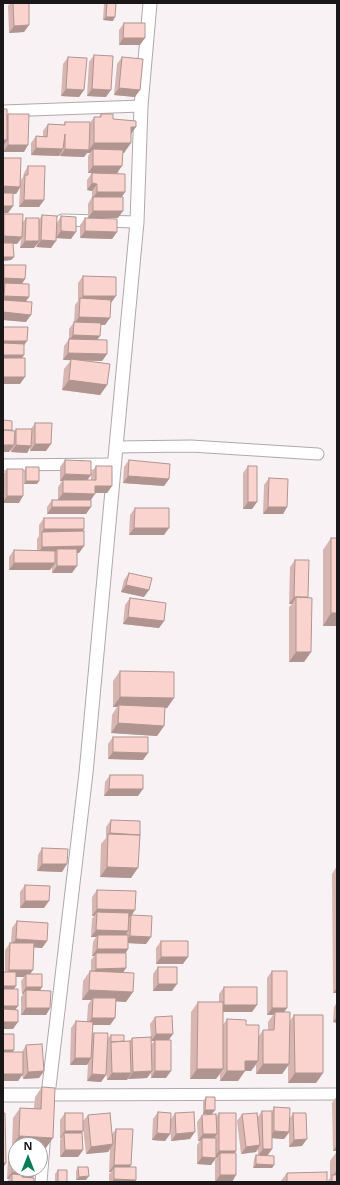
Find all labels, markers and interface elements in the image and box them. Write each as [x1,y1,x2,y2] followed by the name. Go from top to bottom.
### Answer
[8,1137,48,1177] north arrow
[24,1138,32,1153] text: N

